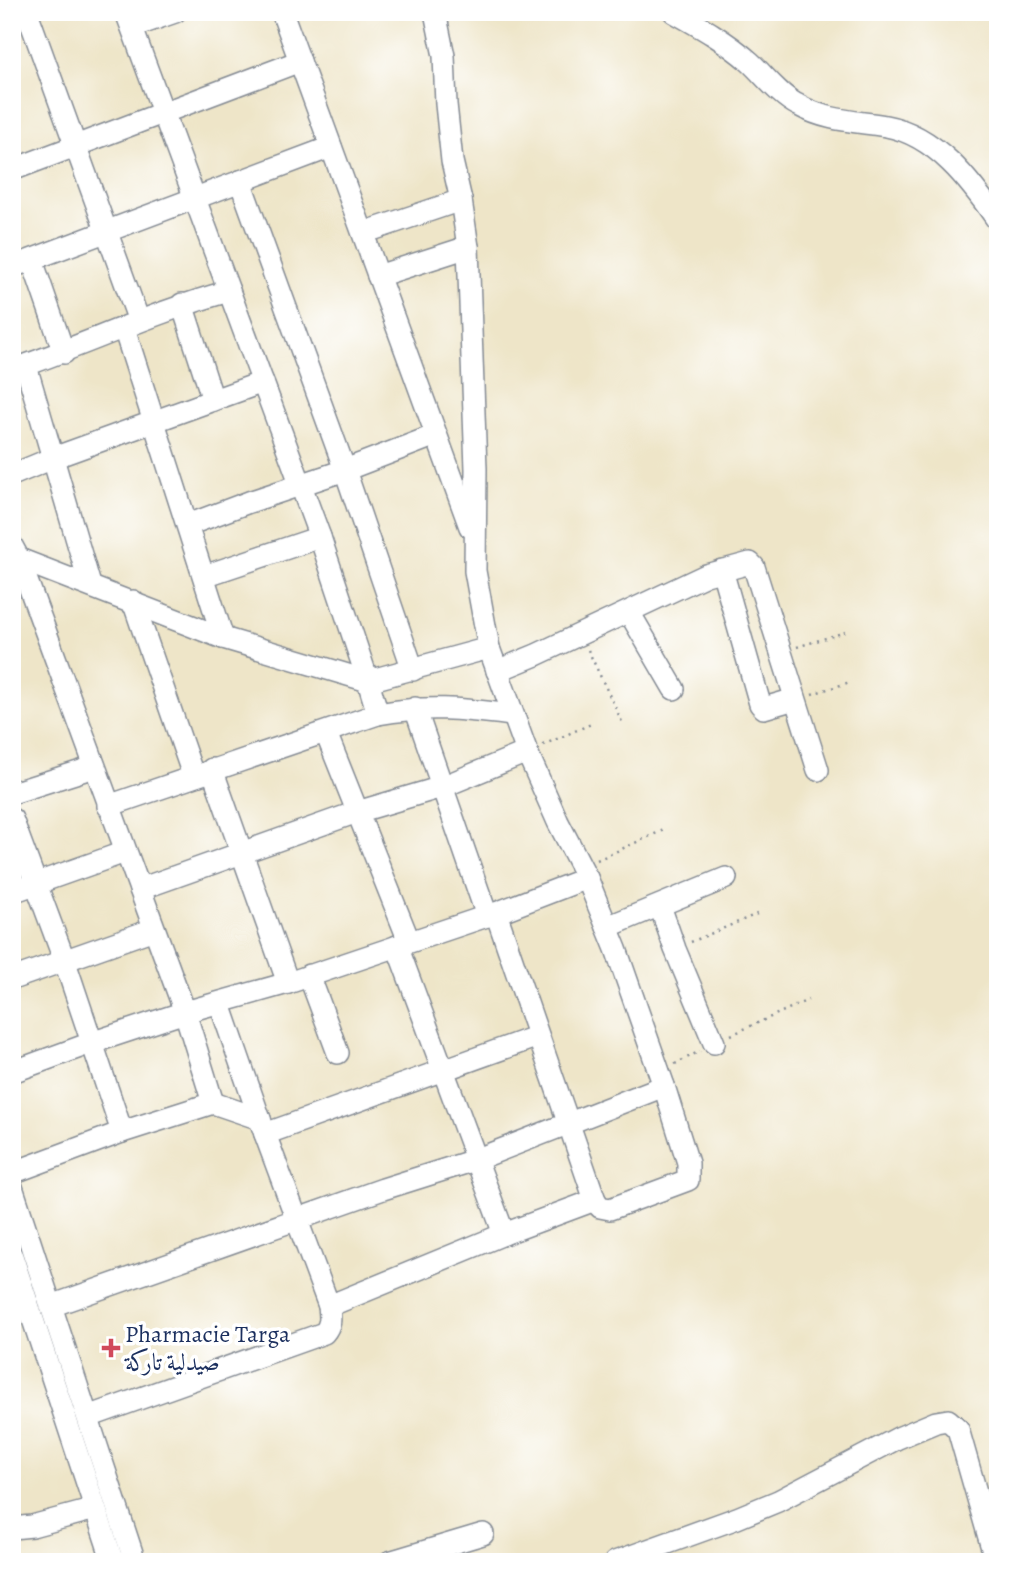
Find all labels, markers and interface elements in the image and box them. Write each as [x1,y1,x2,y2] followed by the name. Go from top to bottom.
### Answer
[124,1318,291,1378] place label: Pharmacie Targa صيدلية تاركة
[103,1340,119,1356] marker: Pharmacie Targa صيدلية تاركة

